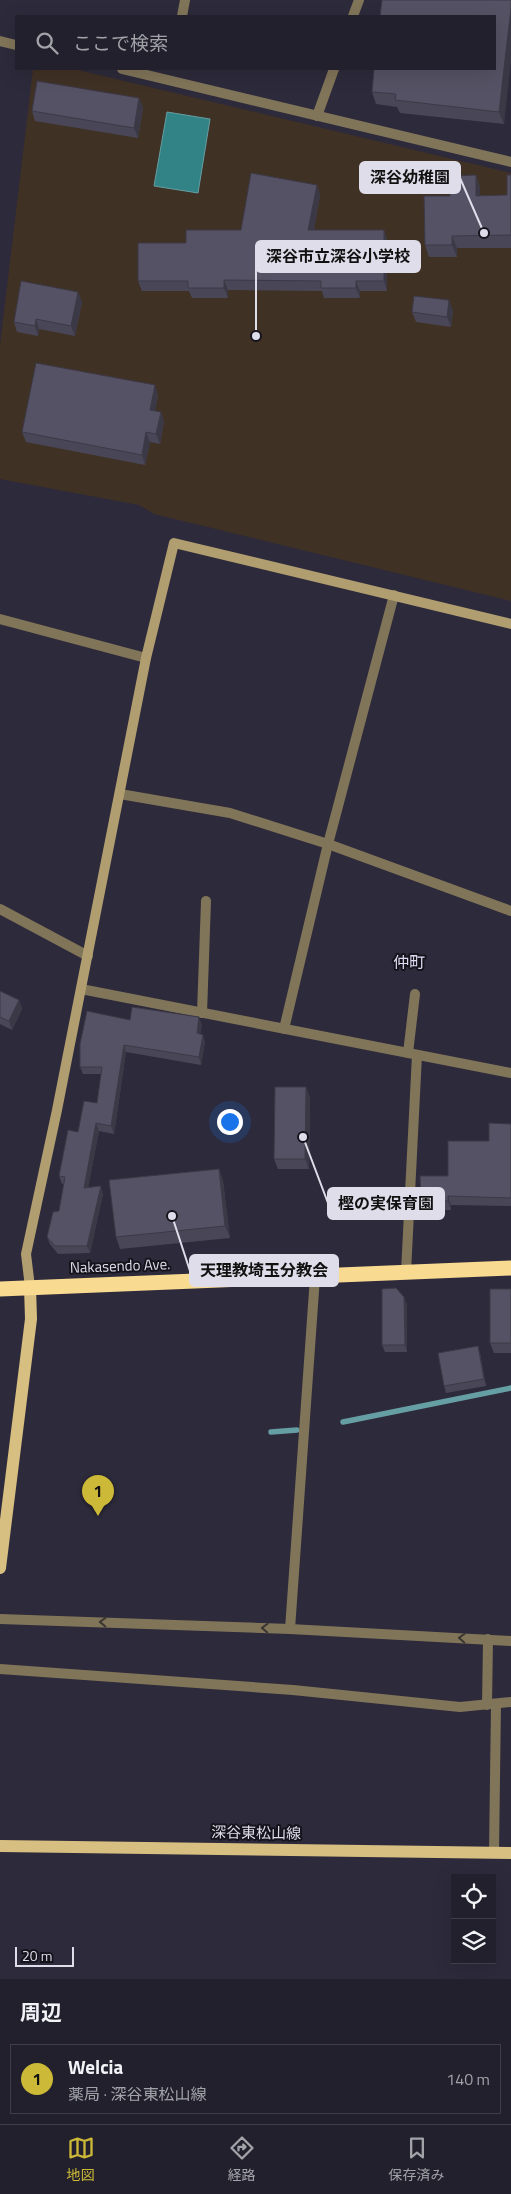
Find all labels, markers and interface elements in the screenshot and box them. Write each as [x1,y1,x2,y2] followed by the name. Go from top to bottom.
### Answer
[15,15,496,70] search box
[73,28,168,57] text: ここで検索
[33,29,61,57] icon: search
[360,162,460,193] callout: 深谷幼稚園
[370,165,450,189] text: 深谷幼稚園
[256,241,420,272] callout: 深谷市立深谷小学校
[266,244,410,268] text: 深谷市立深谷小学校
[393,950,425,974] district label: 仲町
[217,1109,243,1135] your location
[328,1188,444,1219] callout: 樫の実保育園
[338,1191,434,1215] text: 樫の実保育園
[69,1252,171,1279] street label: Nakasendo Ave.
[190,1255,338,1286] callout: 天理教埼玉分教会
[200,1258,328,1282] text: 天理教埼玉分教会
[82,1475,114,1516] pin: 1
[98,1617,106,1628] one-way arrow
[261,1623,269,1634] one-way arrow
[458,1633,466,1643] one-way arrow
[211,1820,301,1845] street label: 深谷東松山線
[451,1874,496,1964] map controls
[451,1874,496,1919] button: locate
[451,1919,496,1964] button: layers
[15,1944,74,1967] scale bar
[22,1945,52,1966] text: 20 m
[20,1996,62,2028] text: 周辺
[68,2052,123,2081] text: Welcia
[33,2067,41,2091] text: 1
[446,2067,490,2091] text: 140 m
[68,2082,207,2106] text: 薬局 · 深谷東松山線
[67,2134,95,2185] tab: 地図
[228,2134,256,2185] tab: 経路
[389,2134,445,2185] tab: 保存済み

